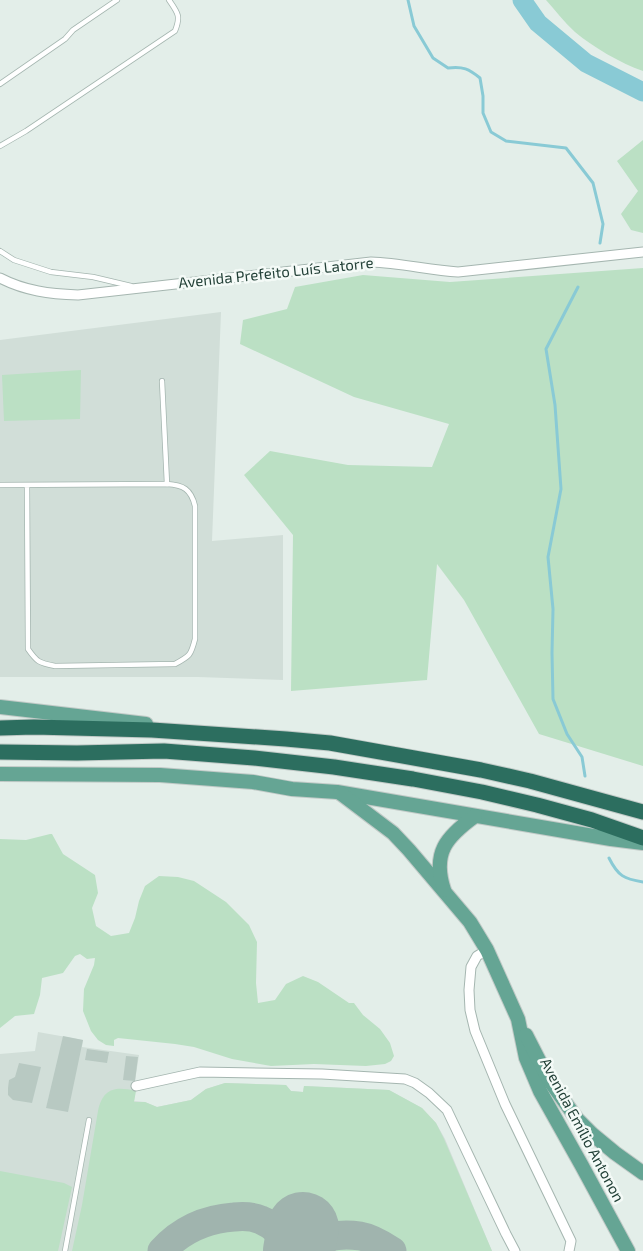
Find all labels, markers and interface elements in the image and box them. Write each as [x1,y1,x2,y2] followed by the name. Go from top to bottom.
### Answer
[177,253,374,291] street label: Avenida Prefeito Luís Latorre
[537,1054,629,1205] street label: Avenida Emílio Antonon

